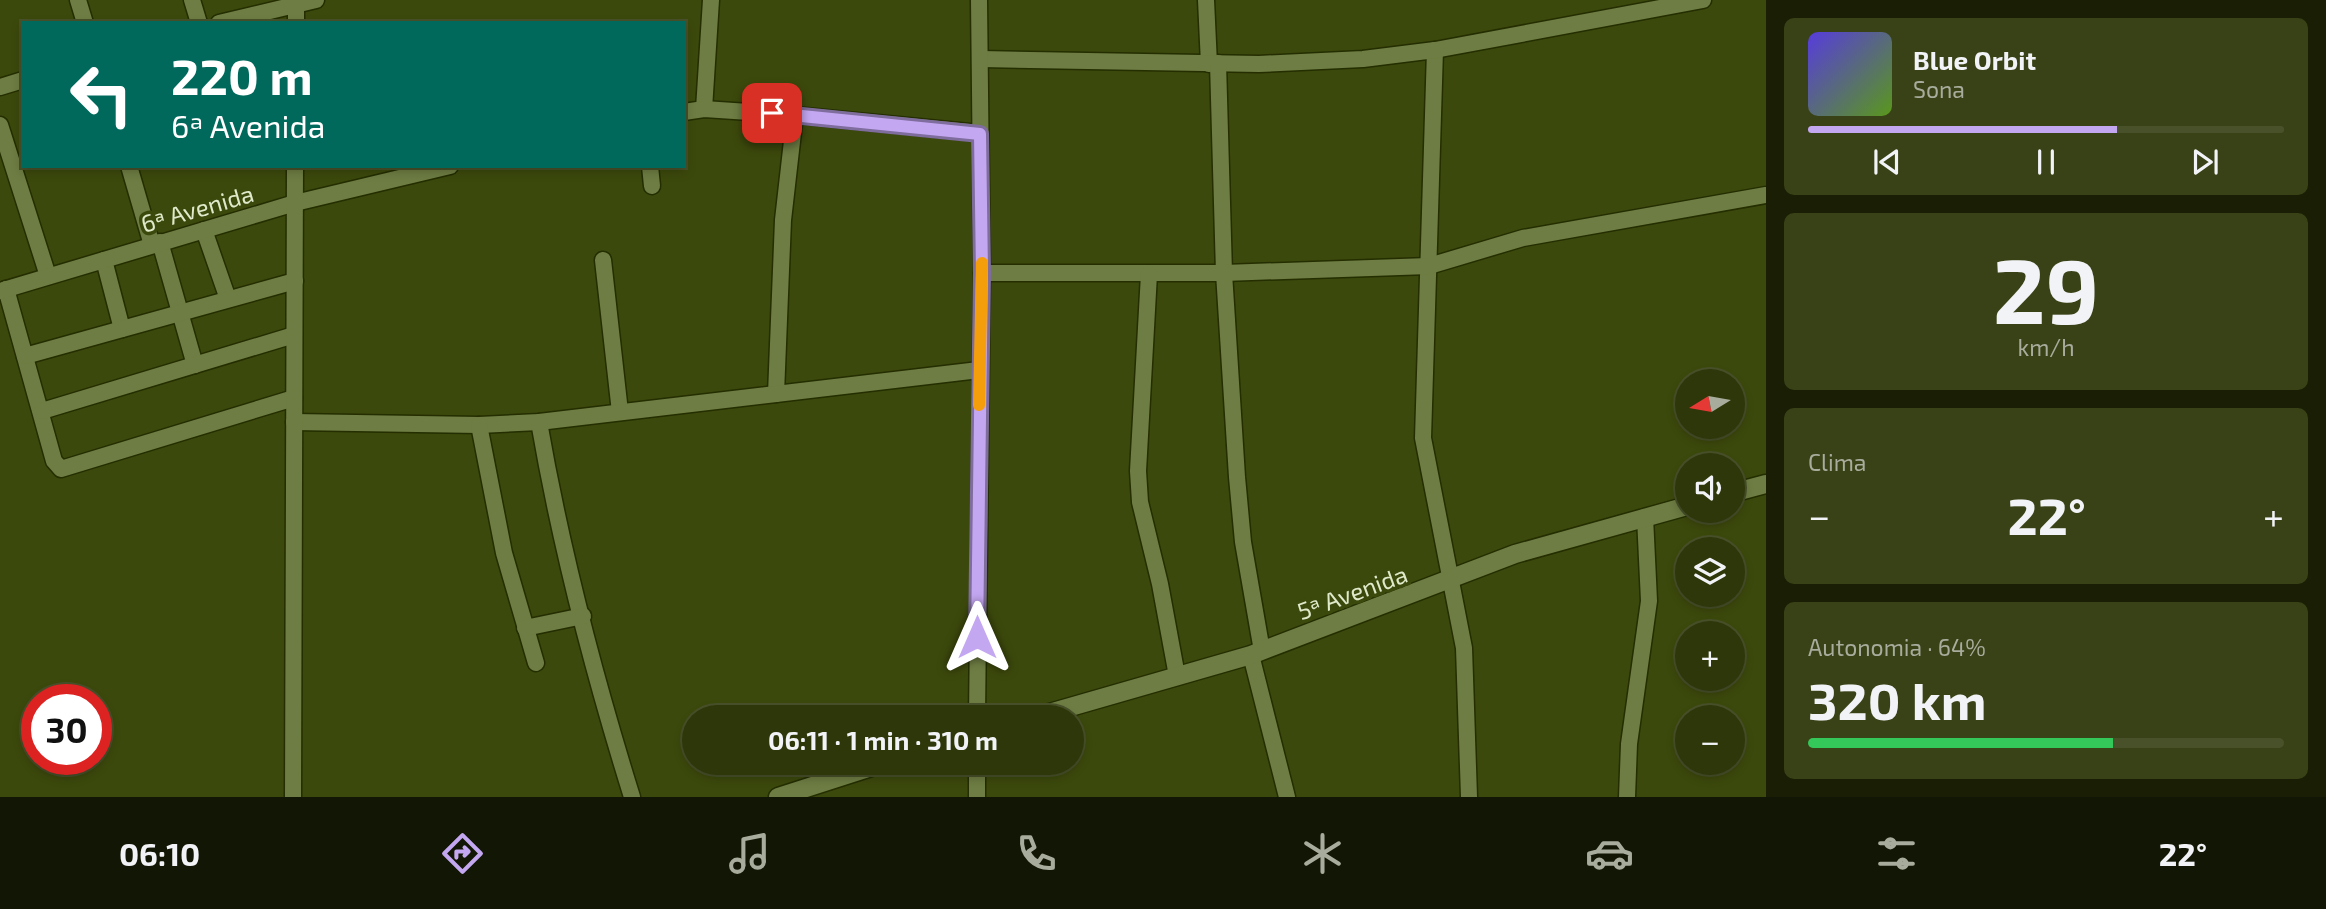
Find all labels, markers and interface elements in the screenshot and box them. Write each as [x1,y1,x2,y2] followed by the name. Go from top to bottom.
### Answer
[1913,44,2036,75] text: Blue Orbit
[171,46,313,105] text: 220 m
[56,49,147,140] icon: left
[1913,75,1965,103] text: Sona
[742,83,802,143] pin
[753,94,791,132] icon: arrive
[171,106,325,144] text: 6ª Avenida
[1868,143,1906,181] icon: previous
[2027,143,2065,181] icon: pause
[2186,143,2224,181] icon: next
[137,178,257,238] street label: 6ª Avenida
[1993,233,2099,342] text: 29
[2017,333,2075,361] text: km/h
[1675,369,1745,439] north arrow
[1675,369,1745,775] map controls
[1808,448,1866,476] text: Clima
[1675,453,1745,523] button: sound
[2007,483,2086,545] text: 22°
[1808,492,1830,538] text: −
[2263,492,2284,538] text: +
[1675,537,1745,607] button: layers
[1293,559,1411,625] street label: 5ª Avenida
[940,600,1014,674] position arrow
[1675,621,1745,691] button: +
[1808,633,1986,661] text: Autonomia · 64%
[1808,668,1987,730] text: 320 km
[21,684,112,775] speed limit sign: 30
[1675,705,1745,775] button: −
[768,724,998,755] text: 06:11 · 1 min · 310 m
[438,829,487,878] icon: directions
[725,829,774,878] icon: music
[1012,829,1061,878] icon: phone
[1298,829,1347,878] icon: climate
[1585,829,1634,878] icon: car
[1872,829,1921,878] icon: filters
[119,834,200,872] text: 06:10
[2159,834,2207,872] text: 22°

